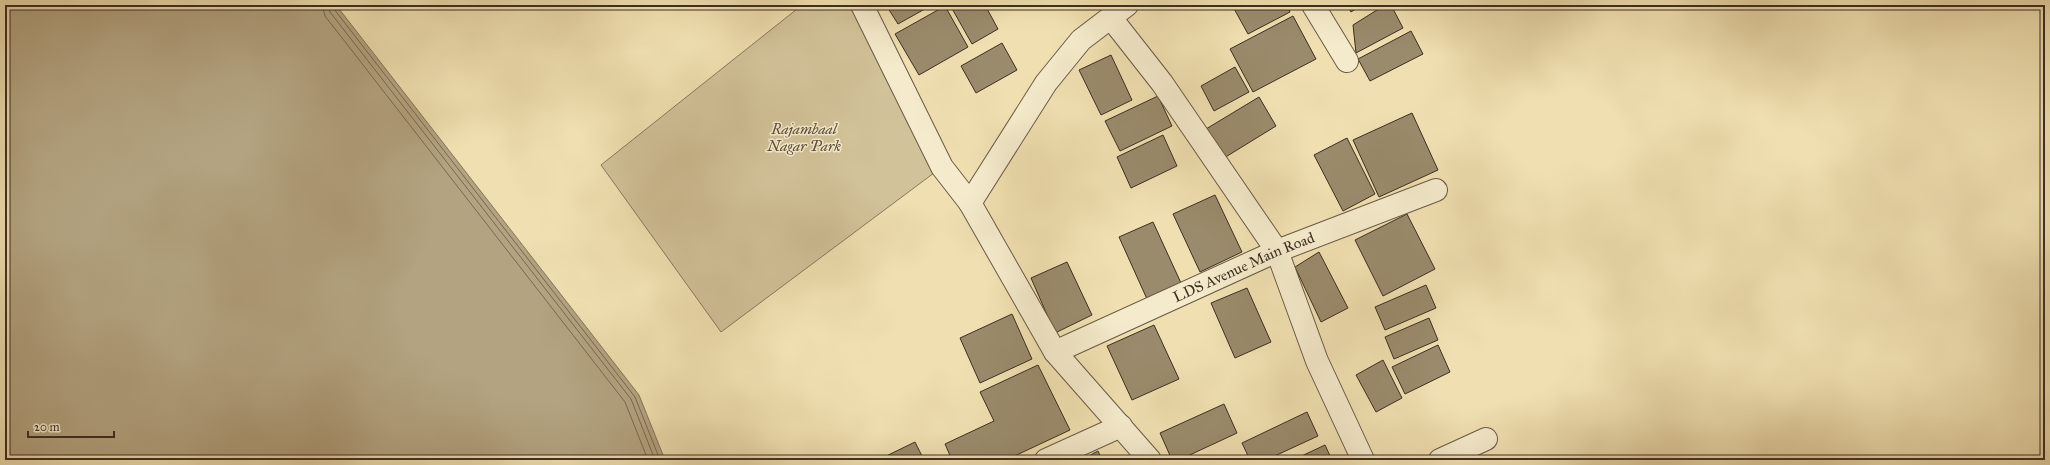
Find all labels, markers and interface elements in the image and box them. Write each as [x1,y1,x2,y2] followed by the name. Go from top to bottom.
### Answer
[766,120,841,155] park label: Rajambaal Nagar Park
[1170,228,1317,306] street label: LDS Avenue Main Road
[28,413,114,439] scale bar
[34,420,60,434] text: 20 m

